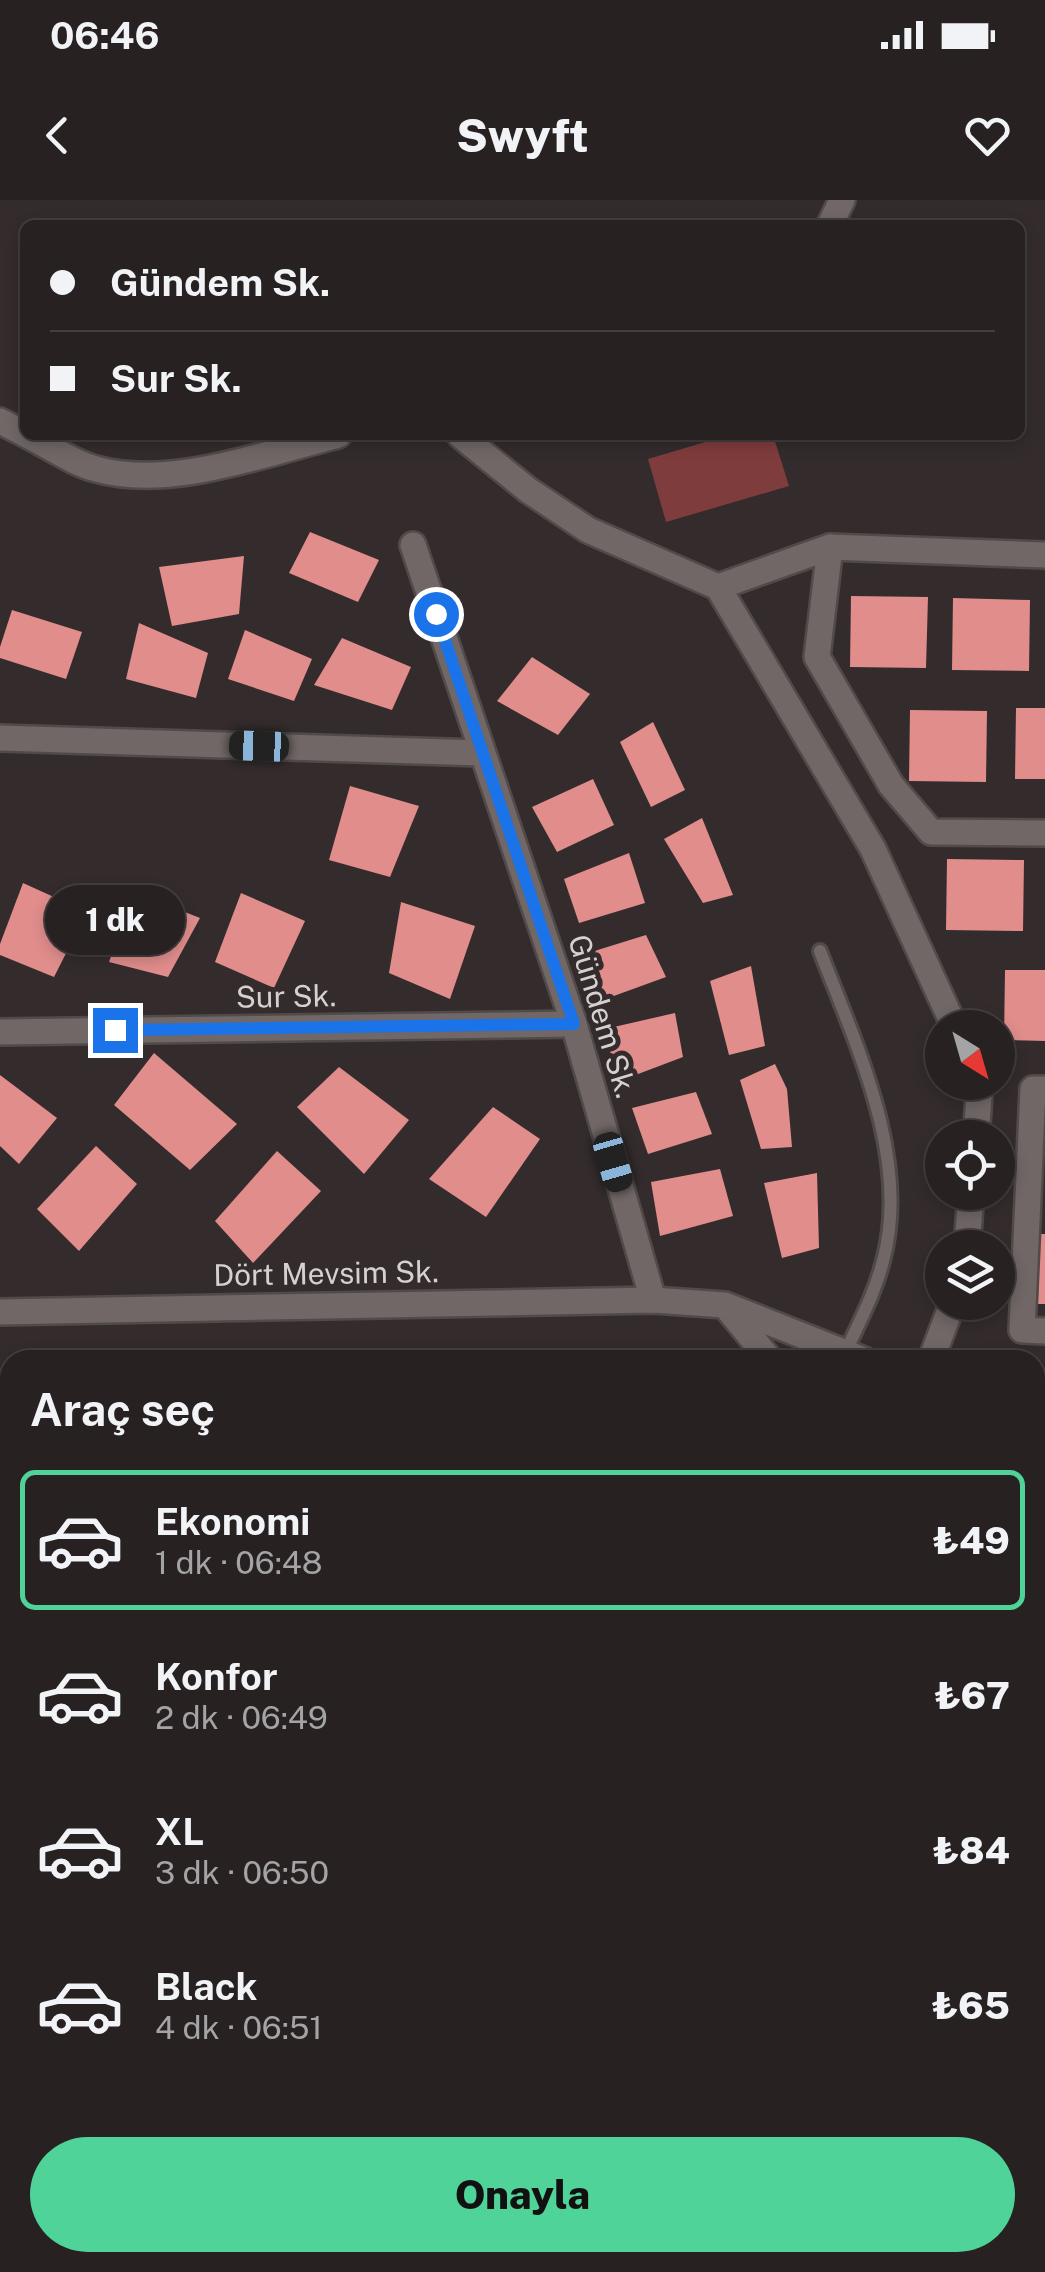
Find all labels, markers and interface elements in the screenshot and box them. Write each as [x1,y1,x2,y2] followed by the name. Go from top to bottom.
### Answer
[50,13,160,58] text: 06:46
[30,108,85,163] icon: back
[960,108,1015,163] icon: heart
[456,109,589,162] text: Swyft
[110,260,330,305] text: Gündem Sk.
[110,356,242,401] text: Sur Sk.
[414,592,459,637] route start
[228,730,290,762] car
[45,885,185,955] callout: 1 dk
[85,901,145,938] text: 1 dk
[561,930,645,1102] street label: Gündem Sk.
[235,977,337,1015] street label: Sur Sk.
[93,1008,138,1053] route end
[925,1010,1015,1100] north arrow
[925,1010,1015,1320] map controls
[925,1120,1015,1210] button: locate
[590,1129,636,1195] car
[925,1230,1015,1320] button: layers
[213,1253,439,1293] street label: Dört Mevsim Sk.
[30,1383,215,1436] text: Araç seç
[35,1495,125,1585] icon: car
[155,1499,310,1544] text: Ekonomi
[932,1518,1010,1563] text: ₺49
[155,1544,322,1581] text: 1 dk · 06:48
[35,1650,125,1740] icon: car
[155,1654,278,1699] text: Konfor
[934,1673,1010,1718] text: ₺67
[155,1699,328,1736] text: 2 dk · 06:49
[35,1805,125,1895] icon: car
[155,1809,204,1854] text: XL
[932,1828,1010,1873] text: ₺84
[155,1854,329,1891] text: 3 dk · 06:50
[35,1960,125,2050] icon: car
[155,1964,258,2009] text: Black
[932,1983,1010,2028] text: ₺65
[155,2009,322,2046] text: 4 dk · 06:51
[30,2137,1015,2252] button: Onayla

